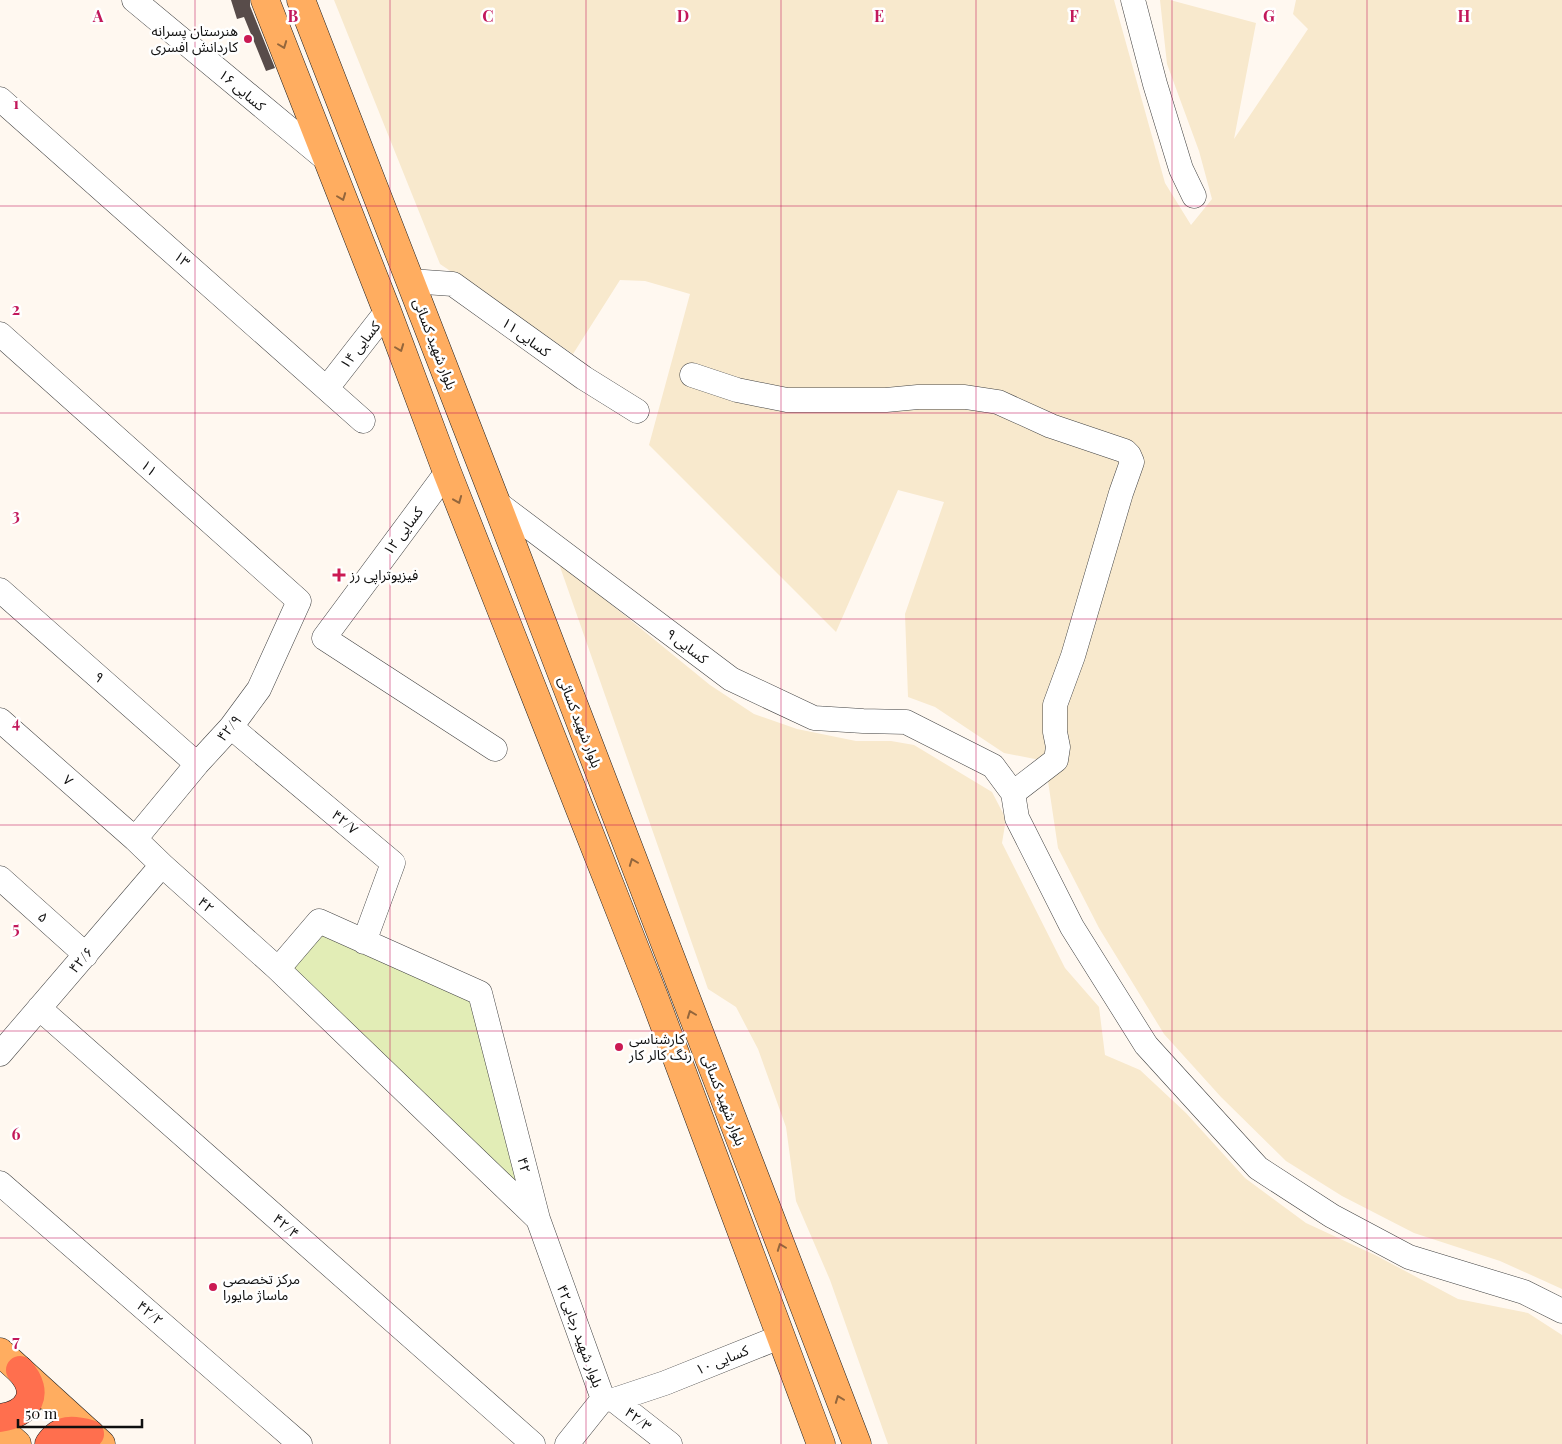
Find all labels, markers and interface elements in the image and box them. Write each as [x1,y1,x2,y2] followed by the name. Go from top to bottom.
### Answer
[92,5,104,26] text: A
[288,5,299,26] text: B
[482,5,494,26] text: C
[677,5,689,26] text: D
[874,5,884,26] text: E
[1069,5,1079,26] text: F
[1263,5,1275,26] text: G
[1458,5,1471,26] text: H
[151,21,238,56] place label: هنرستان پسرانه کاردانش افسری
[242,33,254,45] marker: هنرستان پسرانه کاردانش افسری
[277,41,287,49] one-way arrow
[215,64,270,115] street label: ۱۶ کسایی
[13,92,19,113] text: 1
[336,192,346,201] one-way arrow
[170,246,195,271] street label: ۱۳
[409,295,462,393] street label: بلوار شهید کسائی
[12,298,20,319] text: 2
[498,313,555,361] street label: ۱۱ کسایی
[335,317,384,373] street label: ۱۴ کسایی
[395,344,405,352] one-way arrow
[137,455,162,480] street label: ۱۱
[452,495,462,504] one-way arrow
[378,503,427,559] street label: ۱۲ کسایی
[12,504,20,525] text: 3
[349,565,418,585] place label: فیزیوتراپی رز
[332,568,346,582] marker: فیزیوتراپی رز
[663,624,712,668] street label: ۹ کسایی
[90,667,109,686] street label: ۹
[554,673,607,771] street label: بلوار شهید کسائی
[212,710,245,745] street label: ۴۲/۹
[12,711,20,732] text: 4
[59,770,78,789] street label: ۷
[328,805,363,838] street label: ۴۲/۷
[629,858,639,867] one-way arrow
[194,892,219,917] street label: ۴۲
[34,907,53,926] street label: ۵
[12,917,20,938] text: 5
[64,942,97,977] street label: ۴۲/۶
[687,1010,697,1018] one-way arrow
[628,1029,692,1064] place label: کارشناسی رنگ کالر کار
[613,1041,625,1053] marker: کارشناسی رنگ کالر کار
[698,1051,751,1149] street label: بلوار شهید کسائی
[12,1123,21,1144] text: 6
[513,1155,536,1175] street label: ۴۲
[269,1209,304,1242] street label: ۴۲/۴
[777,1243,787,1252] one-way arrow
[223,1269,300,1304] place label: مرکز تخصصی ماساژ مایورا
[207,1281,219,1293] marker: مرکز تخصصی ماساژ مایورا
[553,1282,608,1390] street label: بلوار شهید رجایی۴۲
[133,1296,168,1329] street label: ۴۲/۲
[12,1330,20,1351] text: 7
[692,1340,751,1379] street label: ۱۰ کسایی
[835,1395,845,1403] one-way arrow
[18,1396,141,1428] scale bar
[621,1402,656,1435] street label: ۴۲/۳
[25,1403,58,1423] text: 50 m

